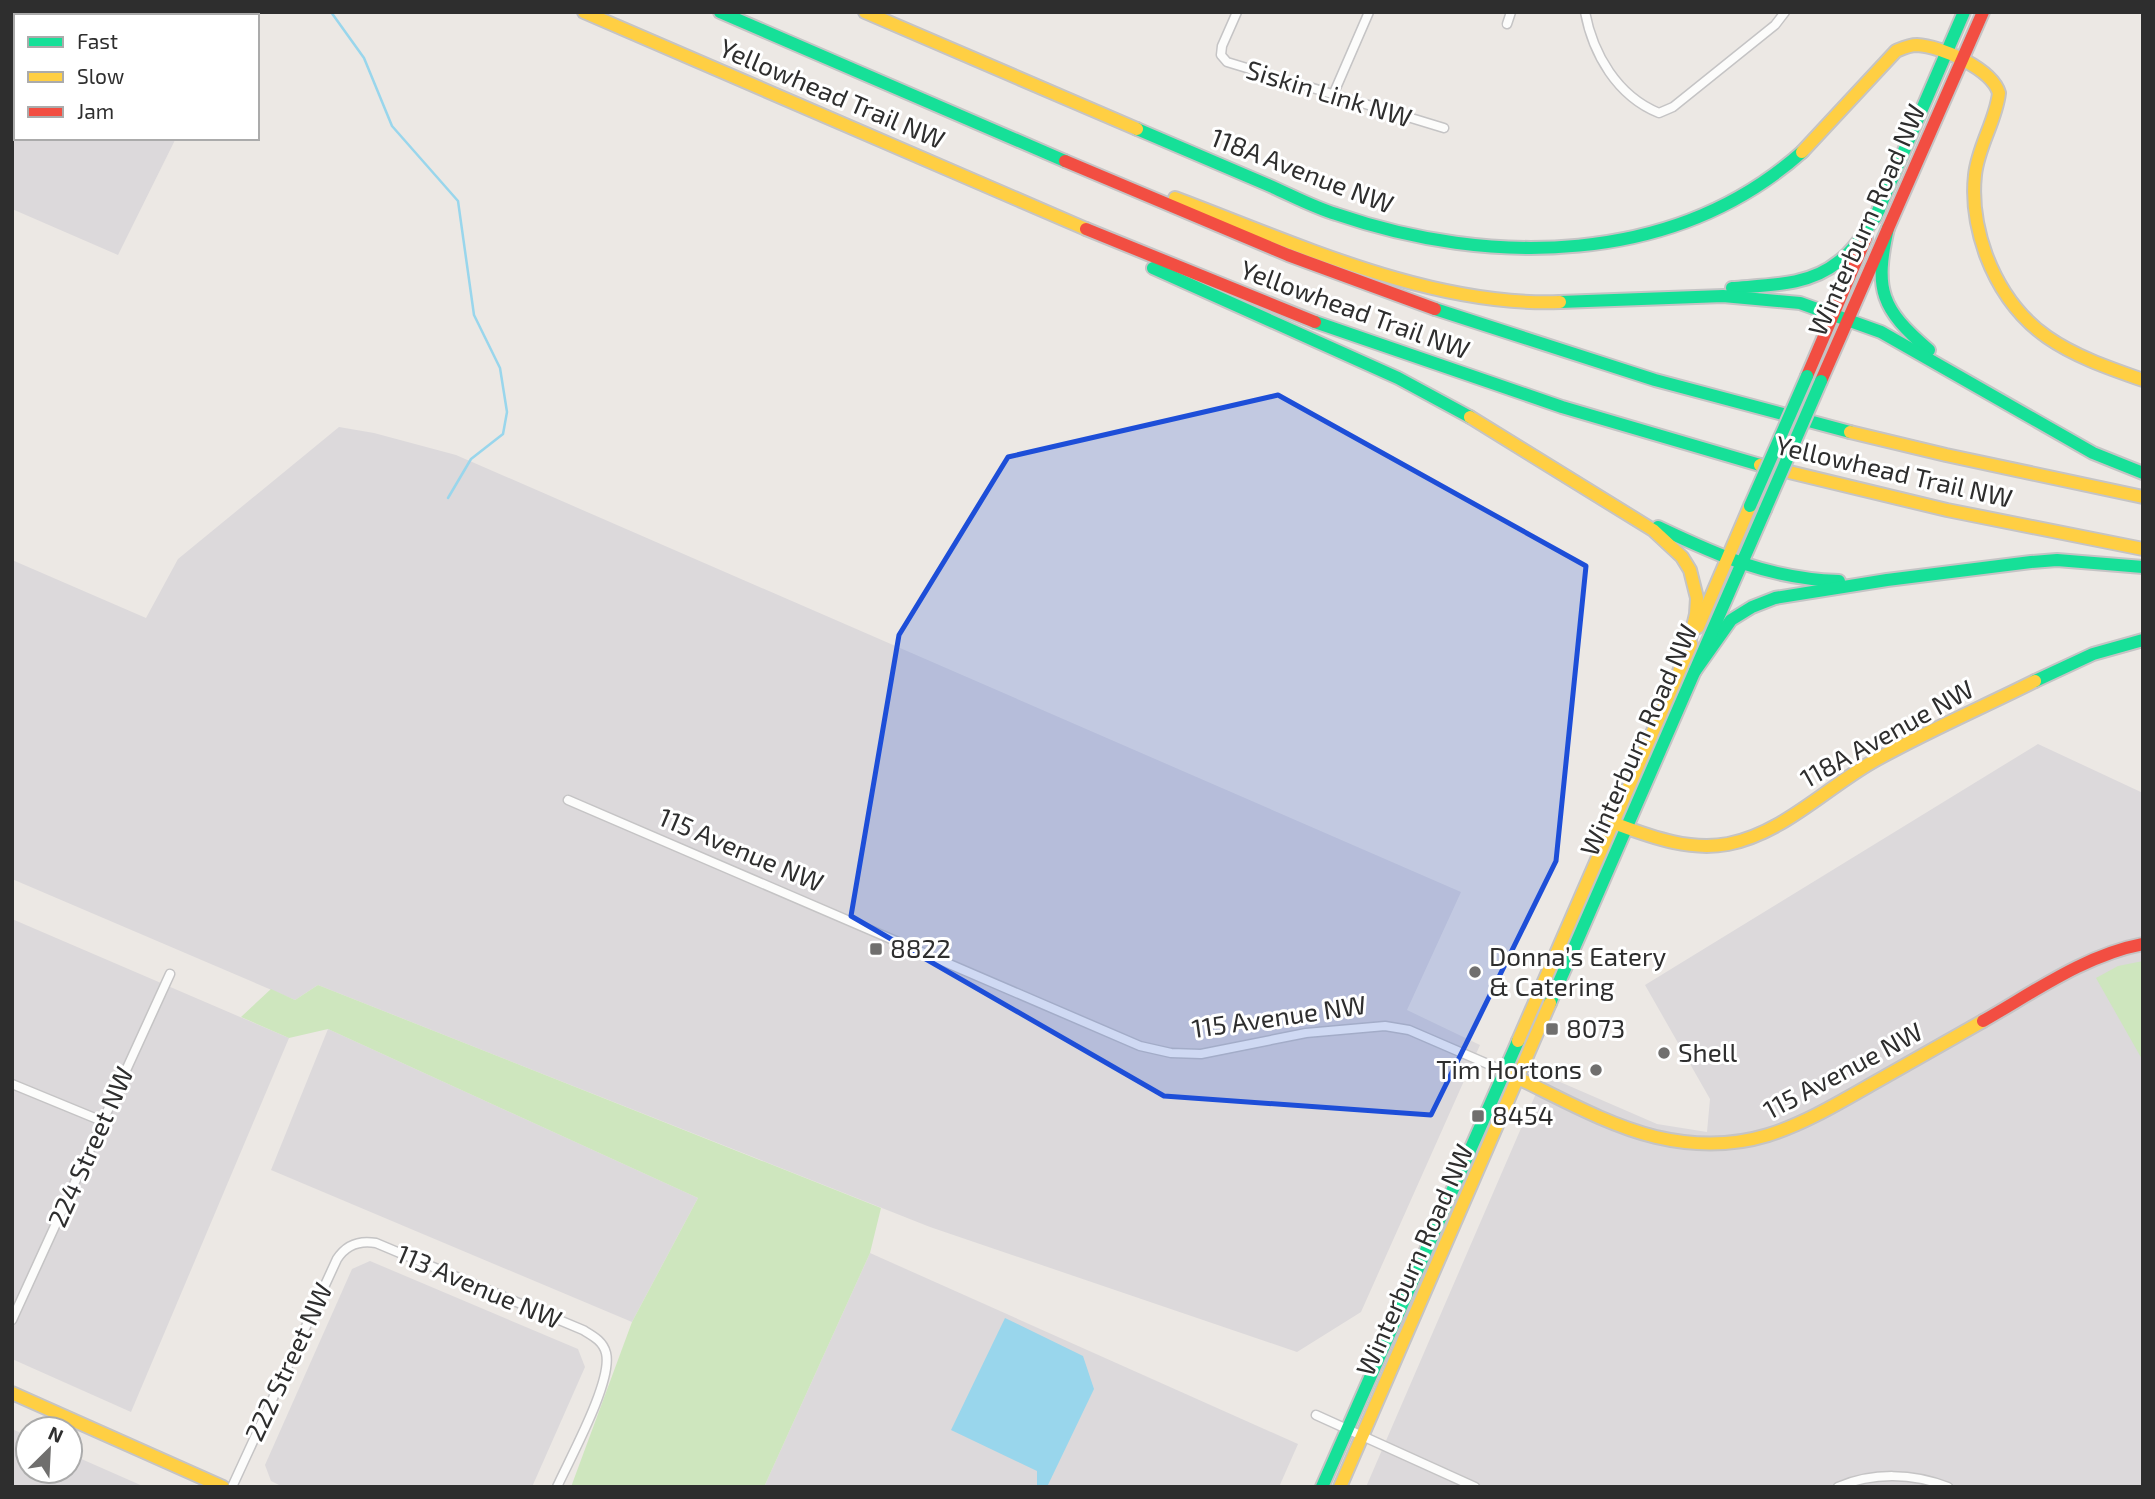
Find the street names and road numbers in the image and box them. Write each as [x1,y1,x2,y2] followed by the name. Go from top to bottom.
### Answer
[715,31,950,154] street label: Yellowhead Trail NW
[1243,53,1416,132] street label: Siskin Link NW
[1801,99,1931,340] street label: Winterburn Road NW
[1207,121,1398,219] street label: 118A Avenue NW
[1237,253,1474,364] street label: Yellowhead Trail NW
[1773,428,2016,513] street label: Yellowhead Trail NW
[1573,619,1703,860] street label: Winterburn Road NW
[1794,672,1978,793] street label: 118A Avenue NW
[655,800,829,897] street label: 115 Avenue NW
[1190,988,1368,1043] street label: 115 Avenue NW
[1757,1015,1927,1125] street label: 115 Avenue NW
[40,1061,139,1231] street label: 224 Street NW
[1349,1139,1479,1380] street label: Winterburn Road NW
[392,1237,567,1334] street label: 113 Avenue NW
[238,1277,338,1445] street label: 222 Street NW

